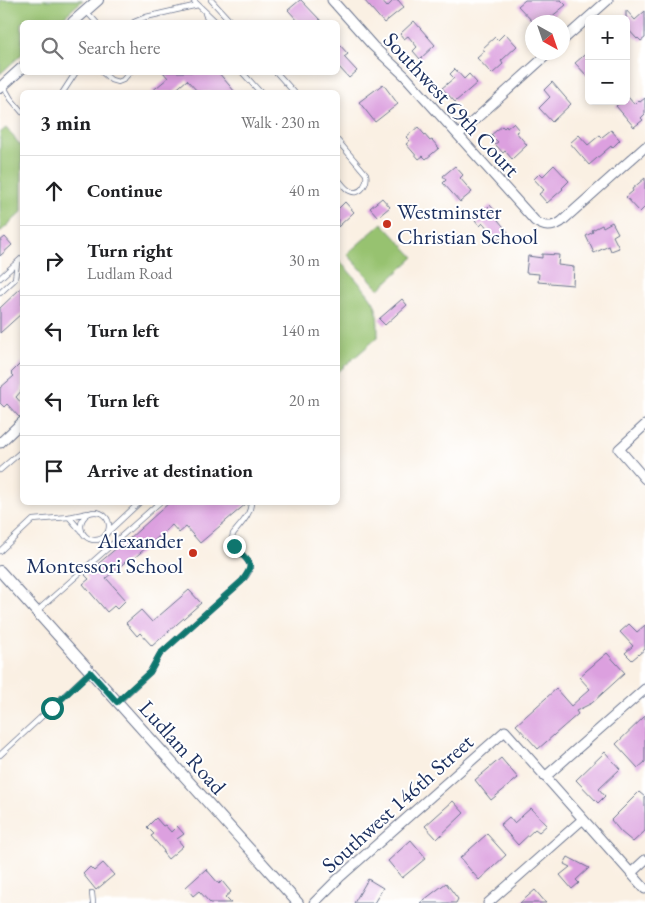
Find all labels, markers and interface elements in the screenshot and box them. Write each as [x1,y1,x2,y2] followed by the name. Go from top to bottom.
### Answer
[525,15,570,60] north arrow
[585,15,630,105] map controls
[585,15,630,60] button: +
[20,20,340,75] search box
[377,26,526,183] street label: Southwest 69th Court
[38,34,66,62] icon: search
[78,35,160,60] text: Search here
[585,60,630,105] button: −
[40,109,91,136] text: 3 min
[241,112,320,133] text: Walk · 230 m
[40,177,68,205] icon: ahead
[87,178,162,203] text: Continue
[289,180,320,201] text: 40 m
[397,197,538,251] place label: Westminster Christian School
[381,218,393,230] marker: Westminster Christian School
[87,238,173,263] text: Turn right
[40,247,68,275] icon: right
[289,250,320,271] text: 30 m
[87,263,172,284] text: Ludlam Road
[40,317,68,345] icon: left
[87,318,159,343] text: Turn left
[281,320,320,341] text: 140 m
[40,387,68,415] icon: left
[87,388,159,413] text: Turn left
[289,390,320,411] text: 20 m
[40,457,68,485] icon: arrive
[87,458,253,483] text: Arrive at destination
[26,526,184,580] place label: Alexander Montessori School
[223,535,246,558] route end
[187,547,199,559] marker: Alexander Montessori School
[133,694,233,801] street label: Ludlam Road
[41,697,64,720] route start
[315,727,479,879] street label: Southwest 146th Street

